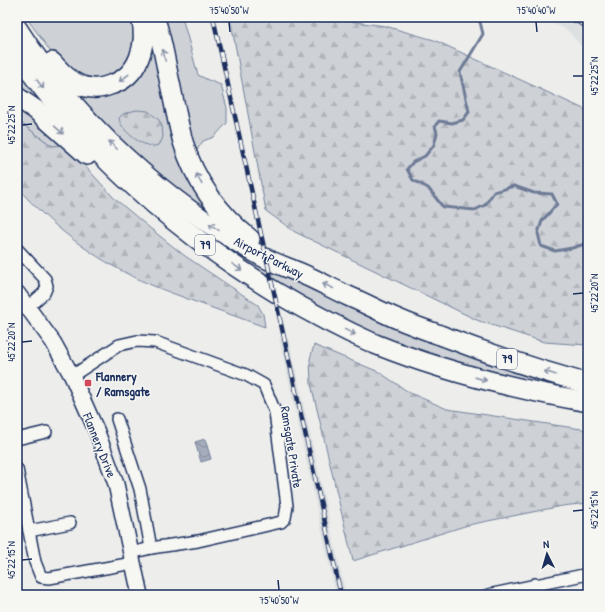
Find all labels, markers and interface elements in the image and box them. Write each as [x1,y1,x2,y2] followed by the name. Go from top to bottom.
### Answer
[209,4,249,17] text: 75°40'50"W
[517,4,556,17] text: 75°40'40"W
[159,48,167,61] one-way arrow
[588,57,601,95] text: 45°22'25"N
[119,74,130,82] one-way arrow
[36,79,44,90] one-way arrow
[5,106,18,144] text: 45°22'25"N
[53,125,64,134] one-way arrow
[108,140,118,150] one-way arrow
[195,173,202,185] one-way arrow
[209,223,220,231] one-way arrow
[231,232,307,282] street label: Airport Parkway
[195,235,215,255] road number: 79
[231,264,243,272] one-way arrow
[588,274,601,312] text: 45°22'20"N
[323,282,335,290] one-way arrow
[5,323,18,361] text: 45°22'20"N
[343,329,355,336] one-way arrow
[497,349,517,369] road number: 79
[95,367,151,401] place label: Flannery / Ramsgate
[544,369,557,376] one-way arrow
[474,376,487,383] one-way arrow
[83,378,93,388] marker: Flannery / Ramsgate
[277,405,307,489] street label: Ramsgate Private
[78,409,121,480] street label: Flannery Drive
[588,491,601,529] text: 45°22'15"N
[527,534,567,574] north arrow
[543,537,550,551] text: N
[5,541,18,579] text: 45°22'15"N
[259,594,299,607] text: 75°40'50"W

